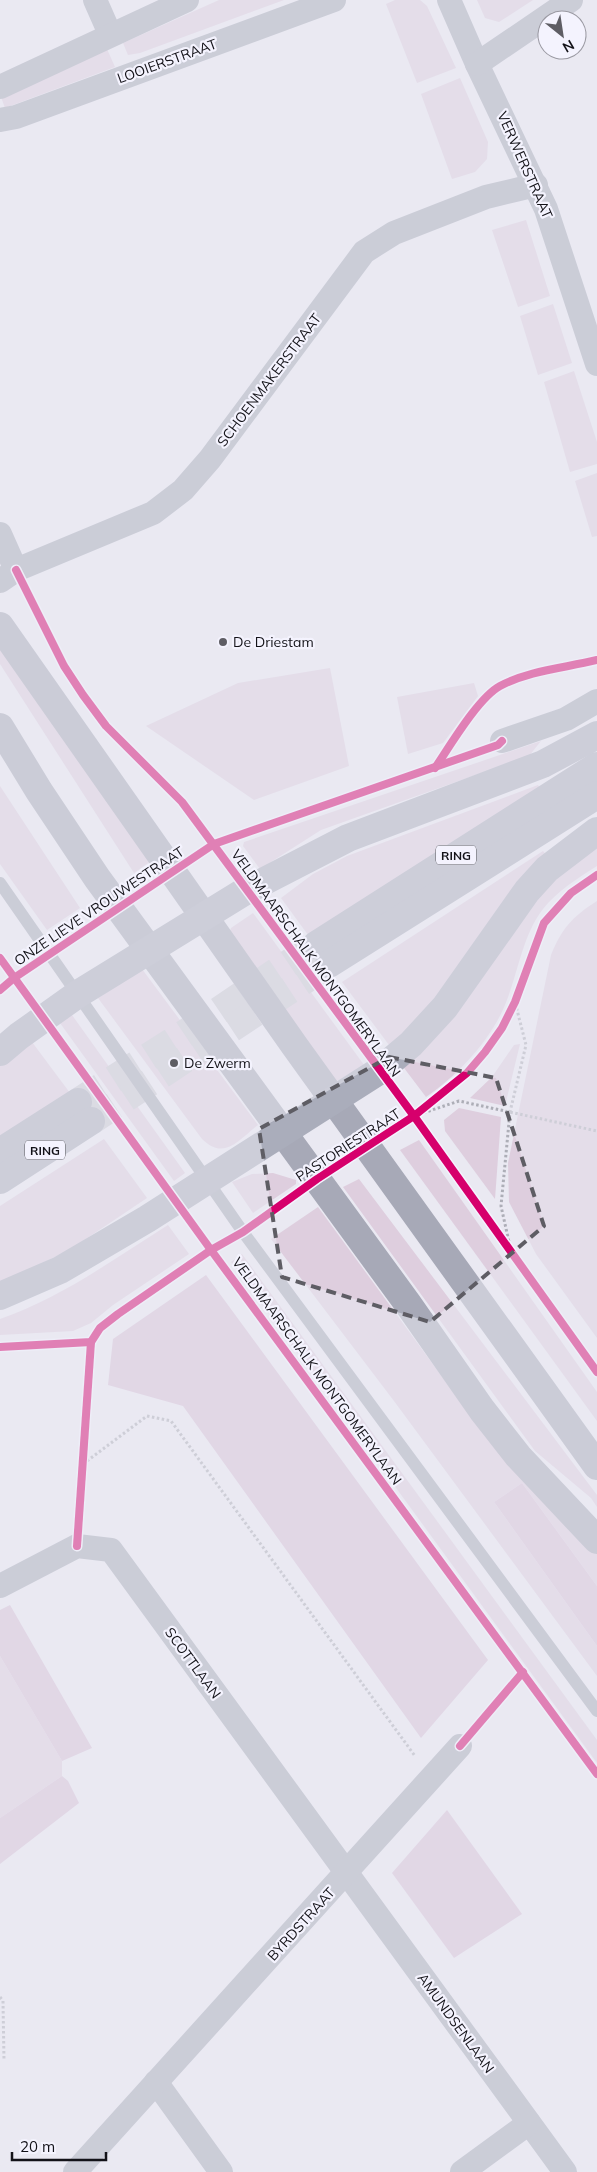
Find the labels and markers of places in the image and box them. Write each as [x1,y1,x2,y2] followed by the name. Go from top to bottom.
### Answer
[233,633,314,651] place label: De Driestam
[217,636,229,648] marker: De Driestam
[184,1054,251,1072] place label: De Zwerm
[168,1057,180,1069] marker: De Zwerm

